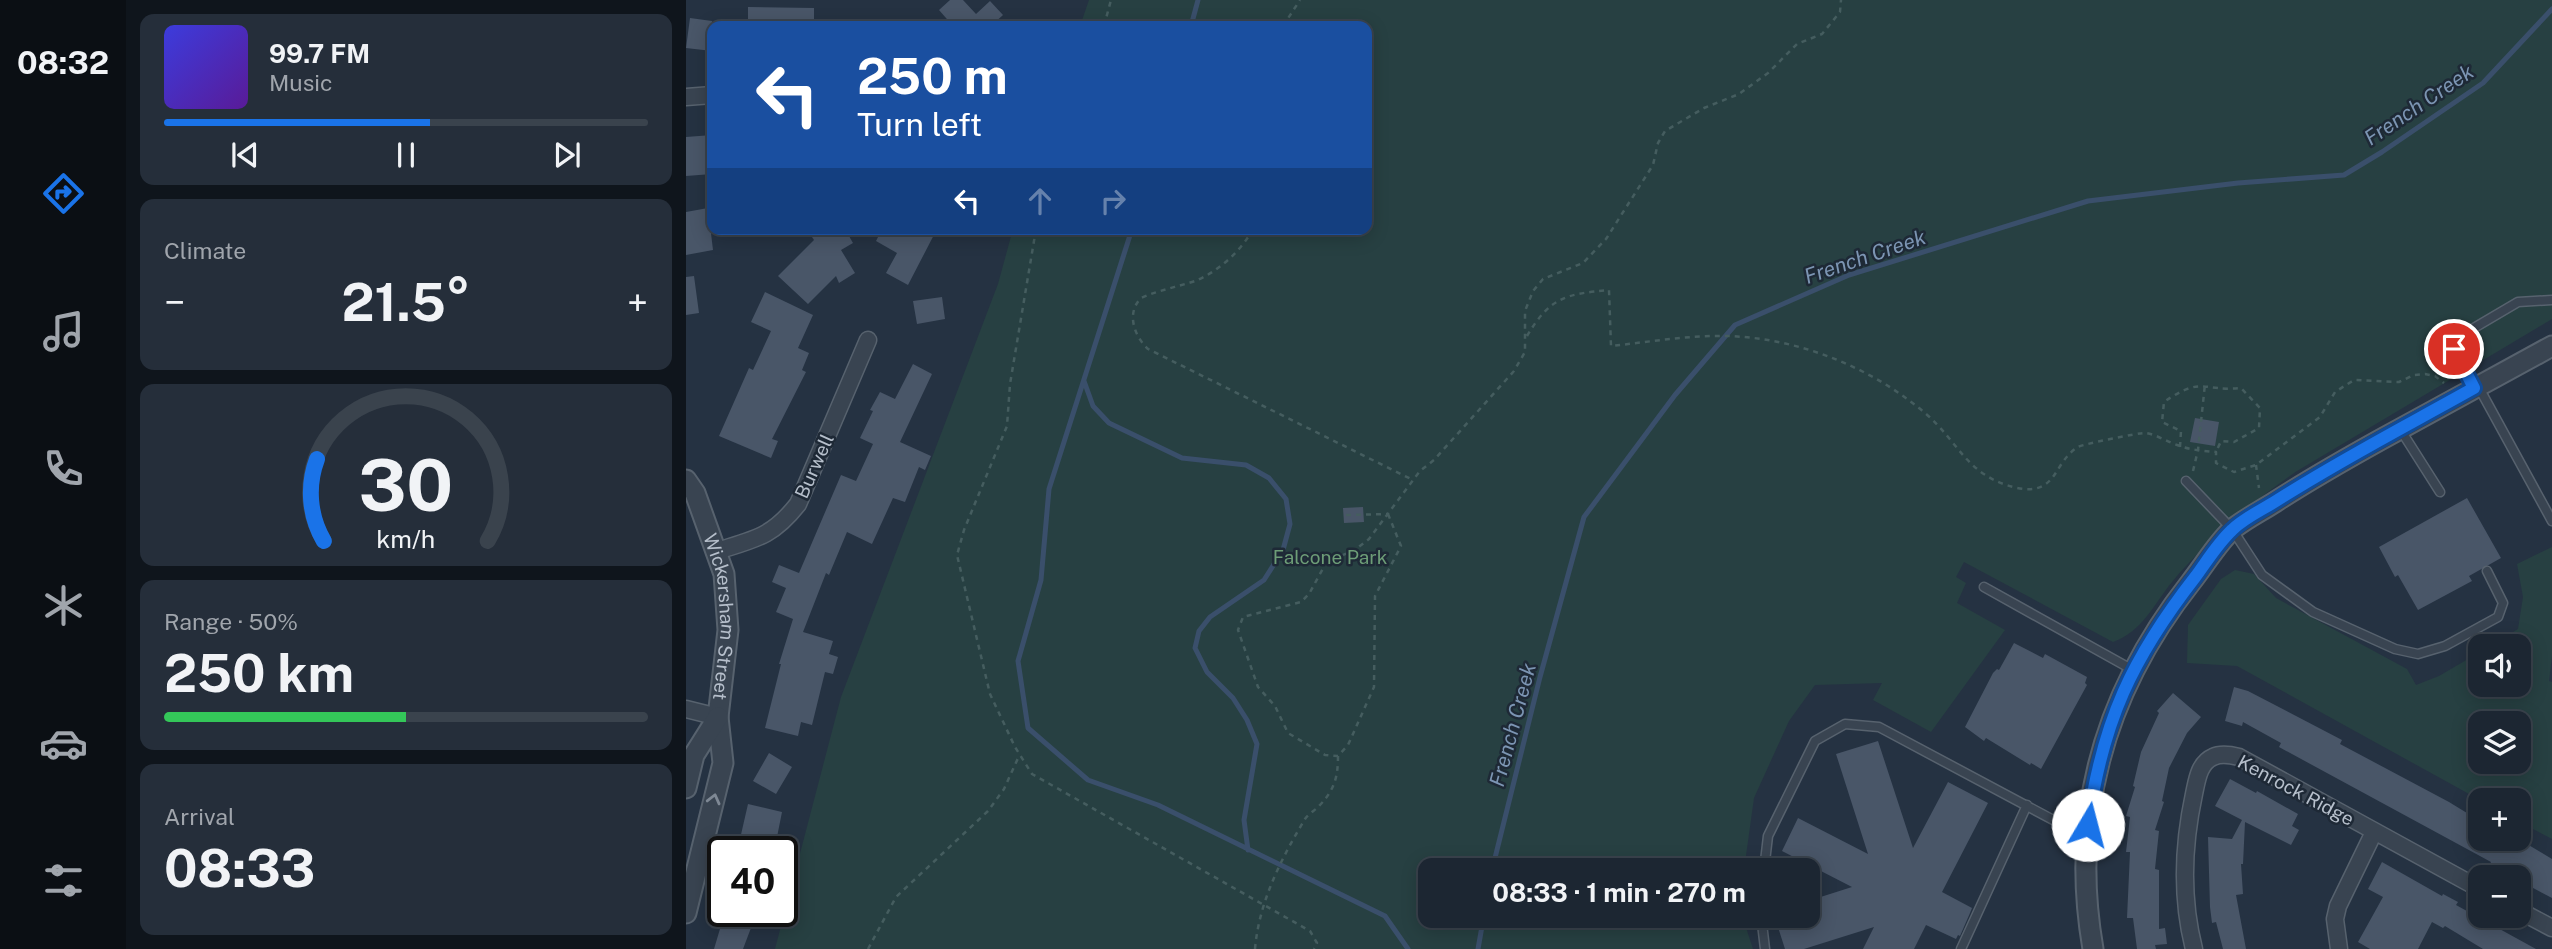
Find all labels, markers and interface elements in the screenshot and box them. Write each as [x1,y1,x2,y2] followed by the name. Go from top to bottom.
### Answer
[269,38,370,69] text: 99.7 FM
[17,44,109,81] text: 08:32
[857,47,1008,105] text: 250 m
[742,49,833,140] icon: left
[2359,58,2479,150] water label: French Creek
[269,69,333,96] text: Music
[857,106,982,143] text: Turn left
[226,136,264,174] icon: previous
[387,136,425,174] icon: pause
[548,136,586,174] icon: next
[39,169,88,218] icon: directions
[948,182,986,220] icon: left
[1021,182,1059,220] icon: ahead
[1094,182,1132,220] icon: right
[1801,224,1929,289] water label: French Creek
[164,237,246,264] text: Climate
[341,272,471,333] text: 21.5°
[164,280,185,325] text: −
[627,280,648,325] text: +
[39,307,88,356] icon: music
[2424,319,2484,379] pin
[2435,330,2473,368] icon: arrive
[790,430,838,502] street label: Burwell
[358,442,454,527] text: 30
[39,444,88,493] icon: phone
[377,523,435,553] text: km/h
[699,530,740,701] street label: Wickersham Street
[1273,546,1388,568] park label: Falcone Park
[39,581,88,630] icon: climate
[164,608,298,635] text: Range · 50%
[2468,634,2531,928] map controls
[2468,634,2531,697] button: sound
[164,643,354,704] text: 250 km
[1484,660,1541,789] water label: French Creek
[2468,711,2531,774] button: layers
[39,719,88,768] icon: car
[2234,750,2358,830] street label: Kenrock Ridge
[2051,788,2125,862] position arrow
[2468,788,2531,851] button: +
[706,793,720,805] one-way arrow
[164,803,235,830] text: Arrival
[707,836,798,927] speed limit sign: 40
[164,838,315,899] text: 08:33
[39,856,88,905] icon: filters
[2468,865,2531,928] button: −
[1492,877,1746,908] text: 08:33 · 1 min · 270 m

